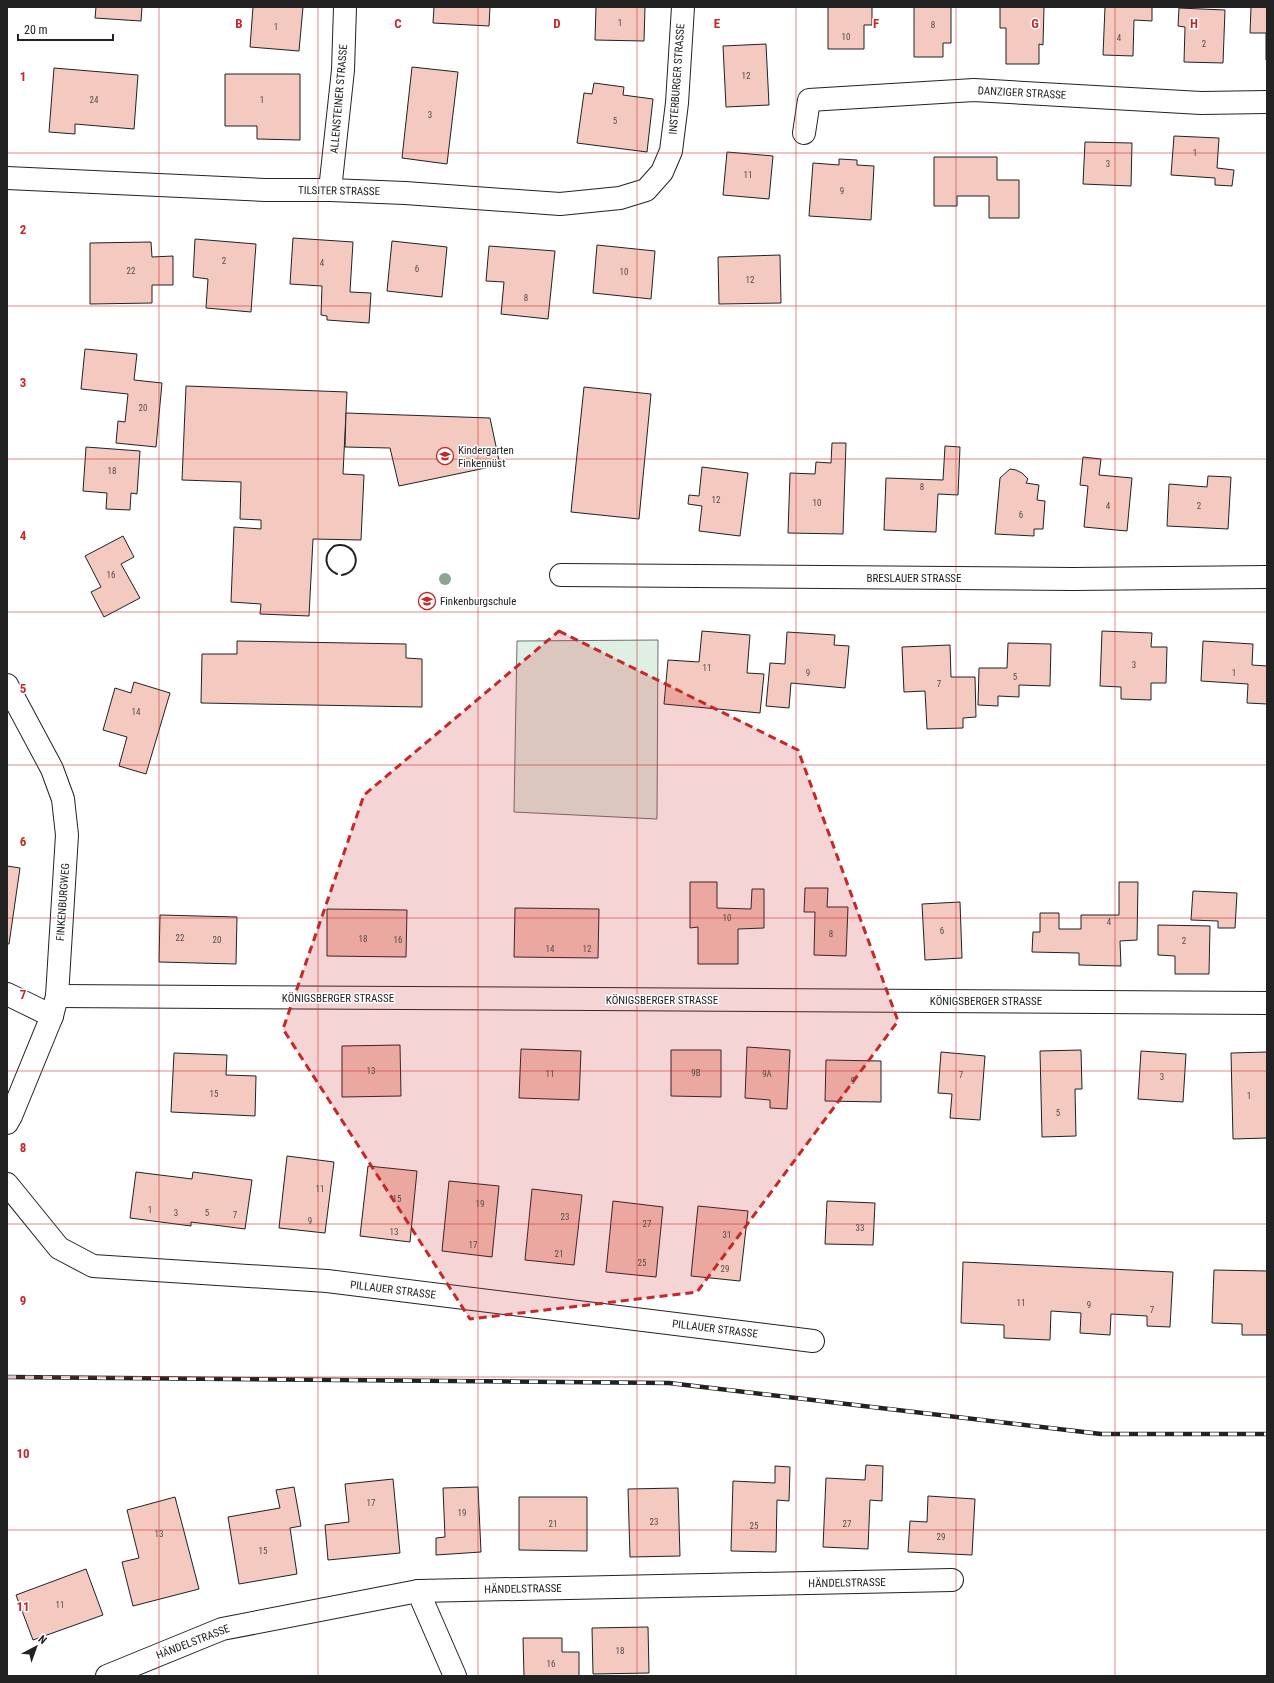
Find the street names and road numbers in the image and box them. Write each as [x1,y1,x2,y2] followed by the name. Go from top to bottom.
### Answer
[667,23,687,135] street label: INSTERBURGER STRASSE
[328,43,350,154] street label: ALLENSTEINER STRASSE
[977,84,1067,102] street label: DANZIGER STRASSE
[298,184,381,198] street label: TILSITER STRASSE
[866,572,962,585] street label: BRESLAUER STRASSE
[54,863,72,941] street label: FINKENBURGWEG
[282,992,395,1005] street label: KÖNIGSBERGER STRASSE
[606,994,719,1007] street label: KÖNIGSBERGER STRASSE
[930,995,1043,1008] street label: KÖNIGSBERGER STRASSE
[349,1278,437,1302] street label: PILLAUER STRASSE
[671,1317,759,1341] street label: PILLAUER STRASSE
[808,1576,886,1590] street label: HÄNDELSTRASSE
[484,1582,562,1596] street label: HÄNDELSTRASSE
[154,1622,232,1662] street label: HÄNDELSTRASSE

